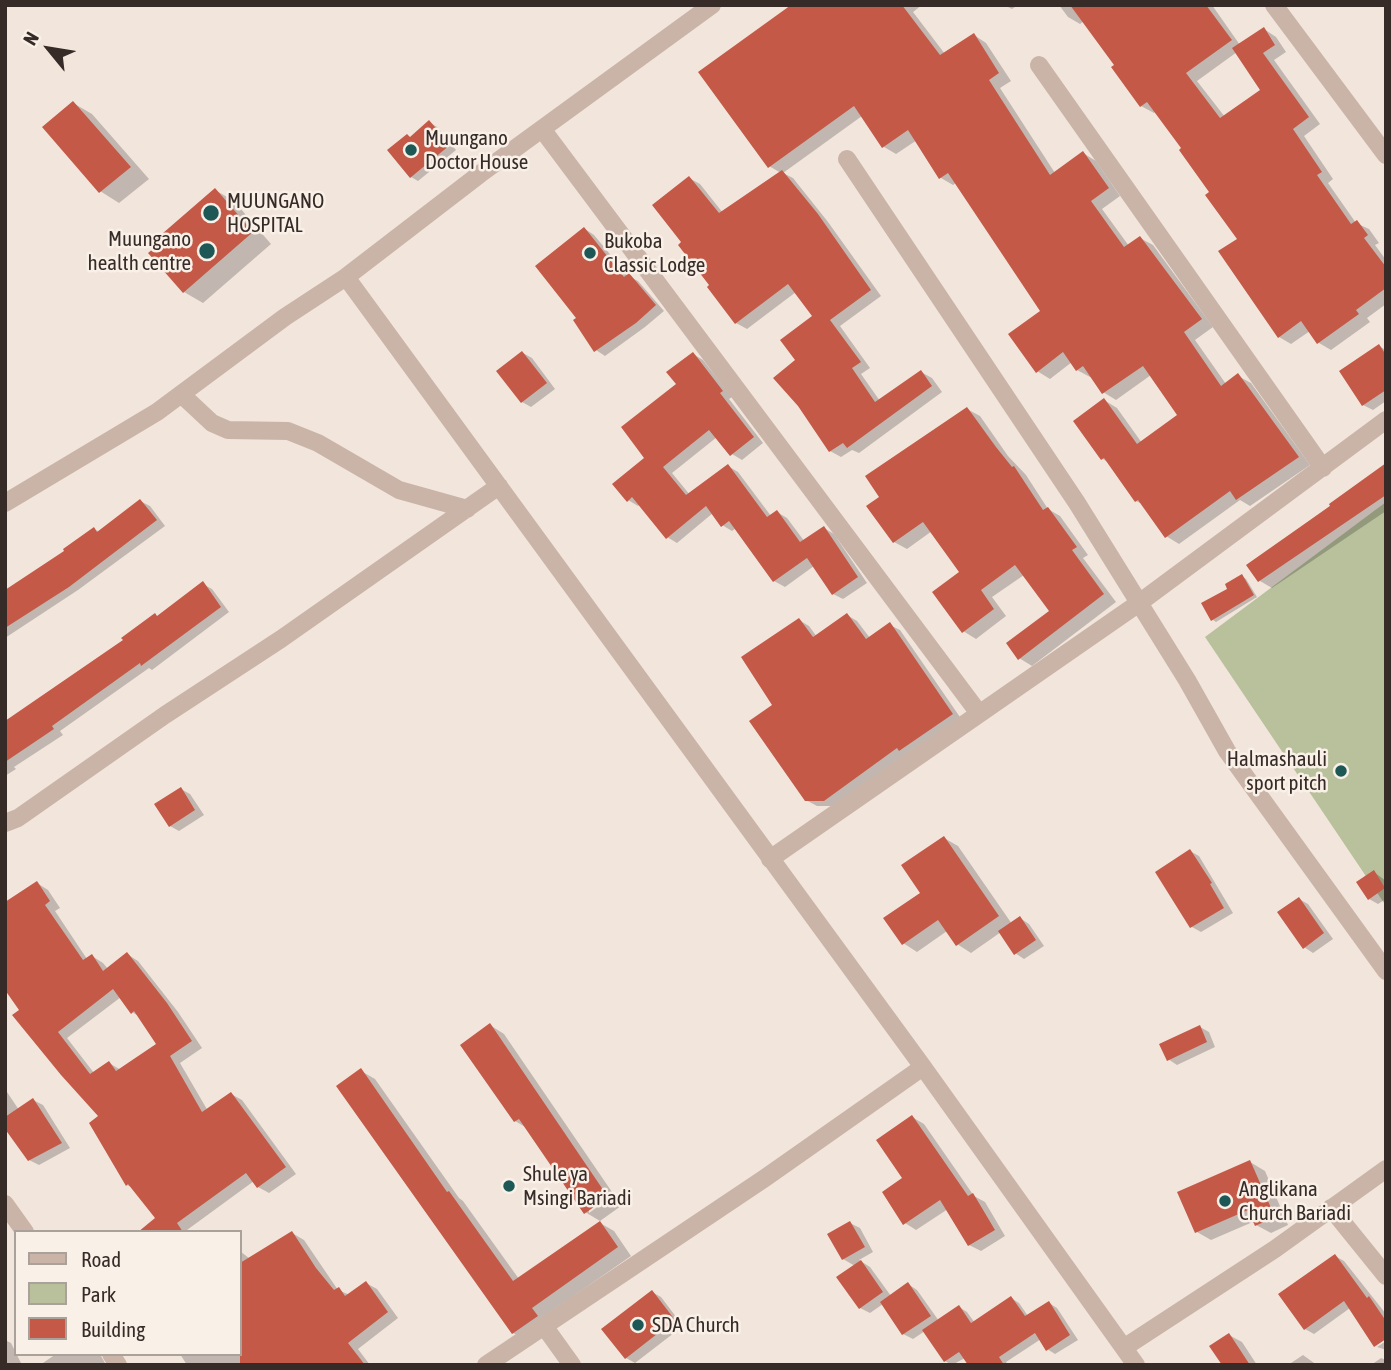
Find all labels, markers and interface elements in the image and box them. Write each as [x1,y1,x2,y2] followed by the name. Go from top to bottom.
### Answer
[14,14,84,84] north arrow
[18,28,43,49] text: N
[425,125,528,175] place label: Muungano Doctor House
[403,142,419,158] marker: Muungano Doctor House
[227,188,324,238] place label: MUUNGANO HOSPITAL
[201,203,221,223] marker: MUUNGANO HOSPITAL
[88,226,191,276] place label: Muungano health centre
[604,228,705,278] place label: Bukoba Classic Lodge
[197,241,217,261] marker: Muungano health centre
[582,245,598,261] marker: Bukoba Classic Lodge
[1227,746,1327,796] place label: Halmashauli sport pitch
[1333,763,1349,779] marker: Halmashauli sport pitch
[523,1161,632,1211] place label: Shule ya Msingi Bariadi
[1239,1176,1351,1226] place label: Anglikana Church Bariadi
[501,1178,517,1194] marker: Shule ya Msingi Bariadi
[1217,1193,1233,1209] marker: Anglikana Church Bariadi
[14,1230,242,1356] legend
[81,1247,121,1271] text: Road
[81,1282,116,1306] text: Park
[652,1312,740,1338] place label: SDA Church
[81,1317,145,1341] text: Building
[630,1317,646,1333] marker: SDA Church

